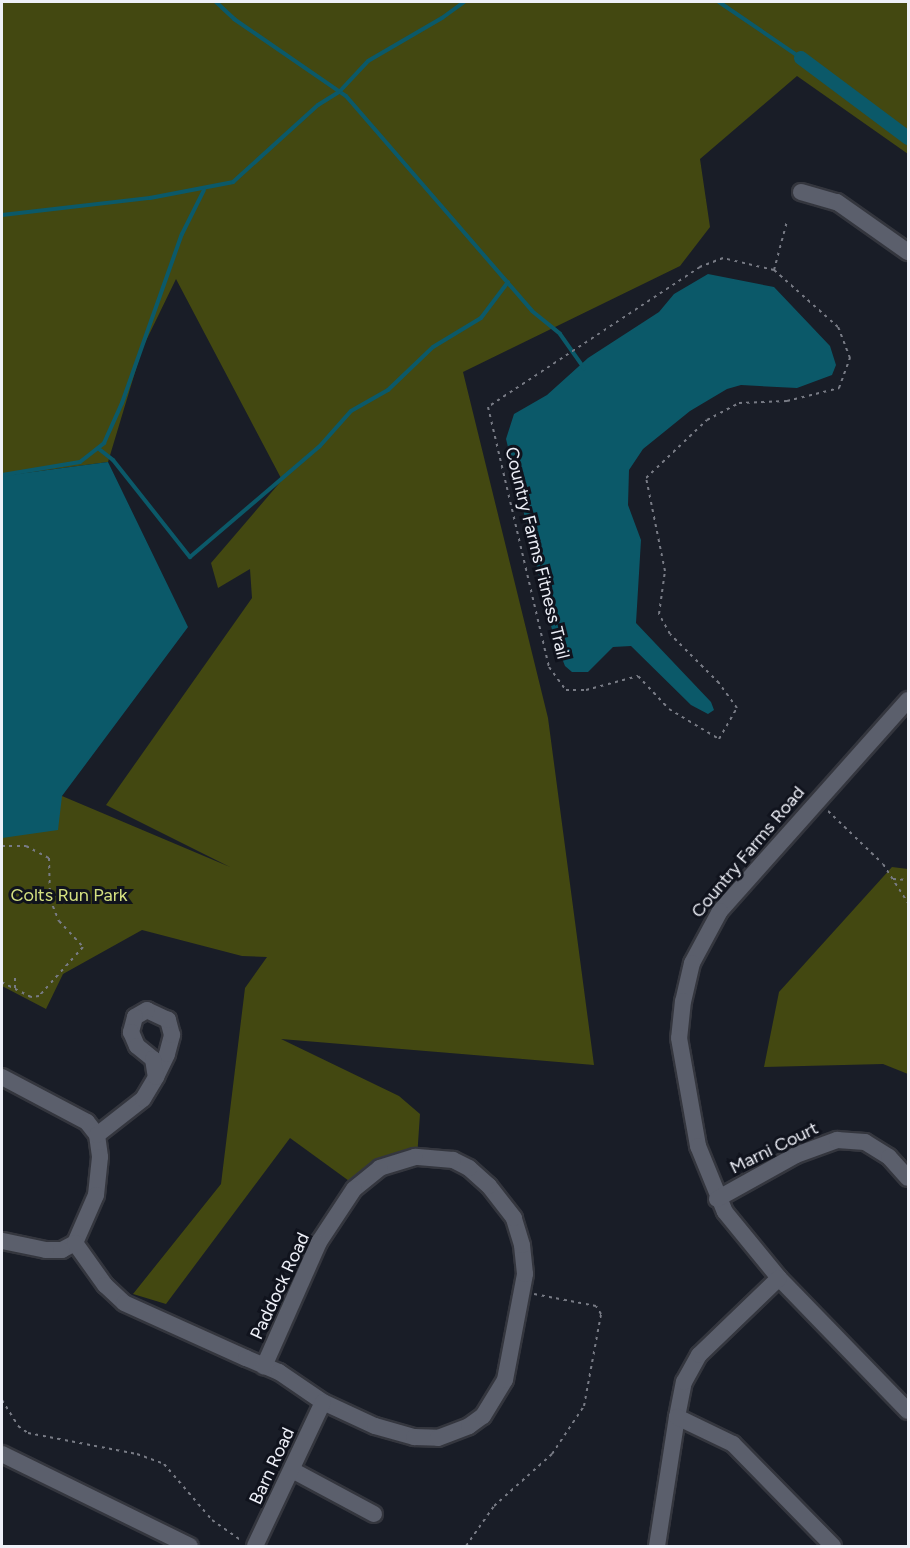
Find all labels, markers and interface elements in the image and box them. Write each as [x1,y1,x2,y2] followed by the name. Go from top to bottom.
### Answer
[500,445,574,661] street label: Country Farms Fitness Trail
[687,782,809,922] street label: Country Farms Road
[10,884,128,906] park label: Colts Run Park
[726,1117,822,1179] street label: Marni Court
[246,1229,314,1343] street label: Paddock Road
[245,1424,299,1508] street label: Barn Road

